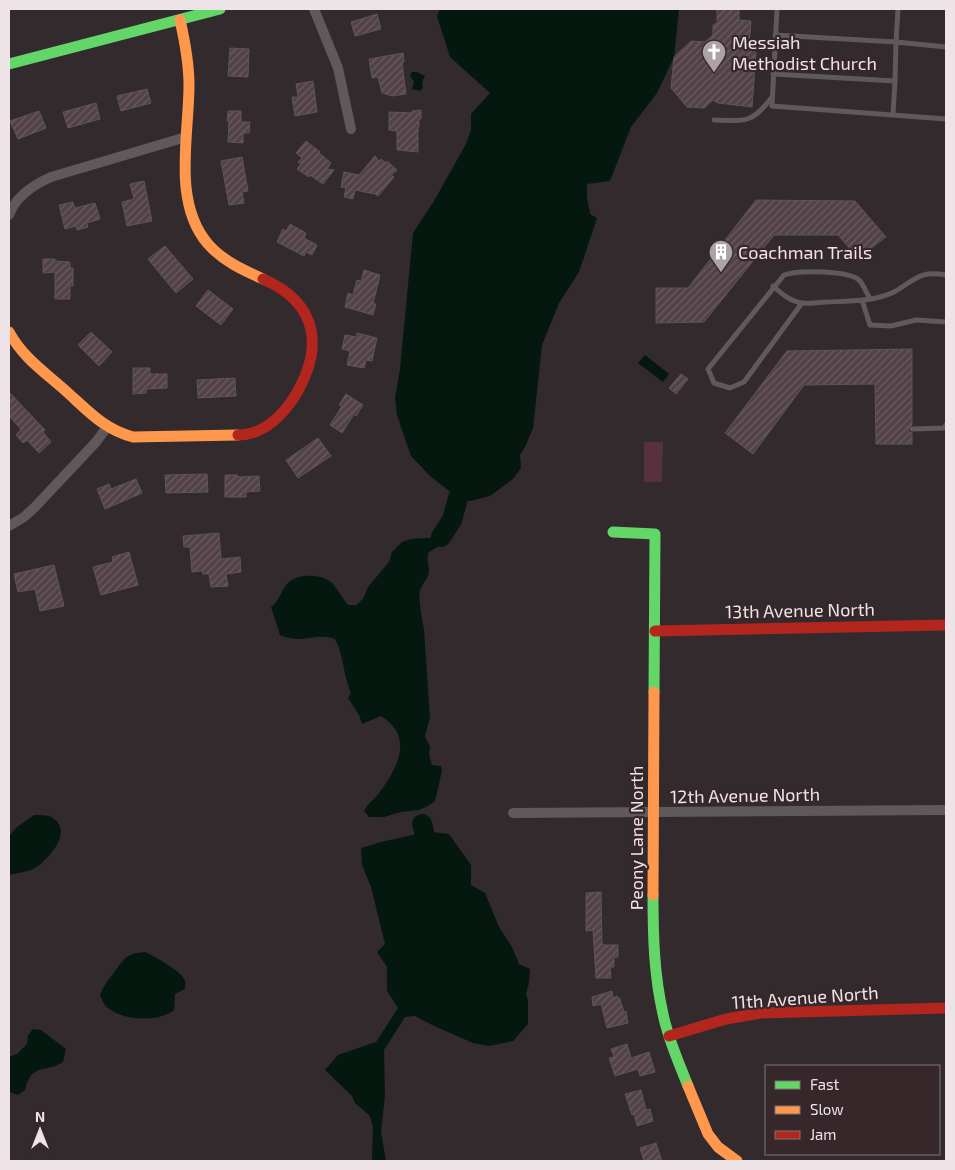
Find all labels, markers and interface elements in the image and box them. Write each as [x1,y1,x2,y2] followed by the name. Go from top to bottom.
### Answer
[732,31,877,74] place label: Messiah Methodist Church
[701,39,727,73] church icon: Messiah Methodist Church
[708,239,734,273] building icon: Coachman Trails
[738,241,872,263] place label: Coachman Trails
[725,598,875,622] street label: 13th Avenue North
[625,766,647,910] street label: Peony Lane North
[670,783,820,807] street label: 12th Avenue North
[731,981,879,1013] street label: 11th Avenue North
[765,1065,940,1155] legend
[810,1075,840,1093] text: Fast
[810,1100,844,1118] text: Slow
[15,1105,65,1155] north arrow
[35,1108,45,1125] text: N
[810,1125,836,1143] text: Jam

